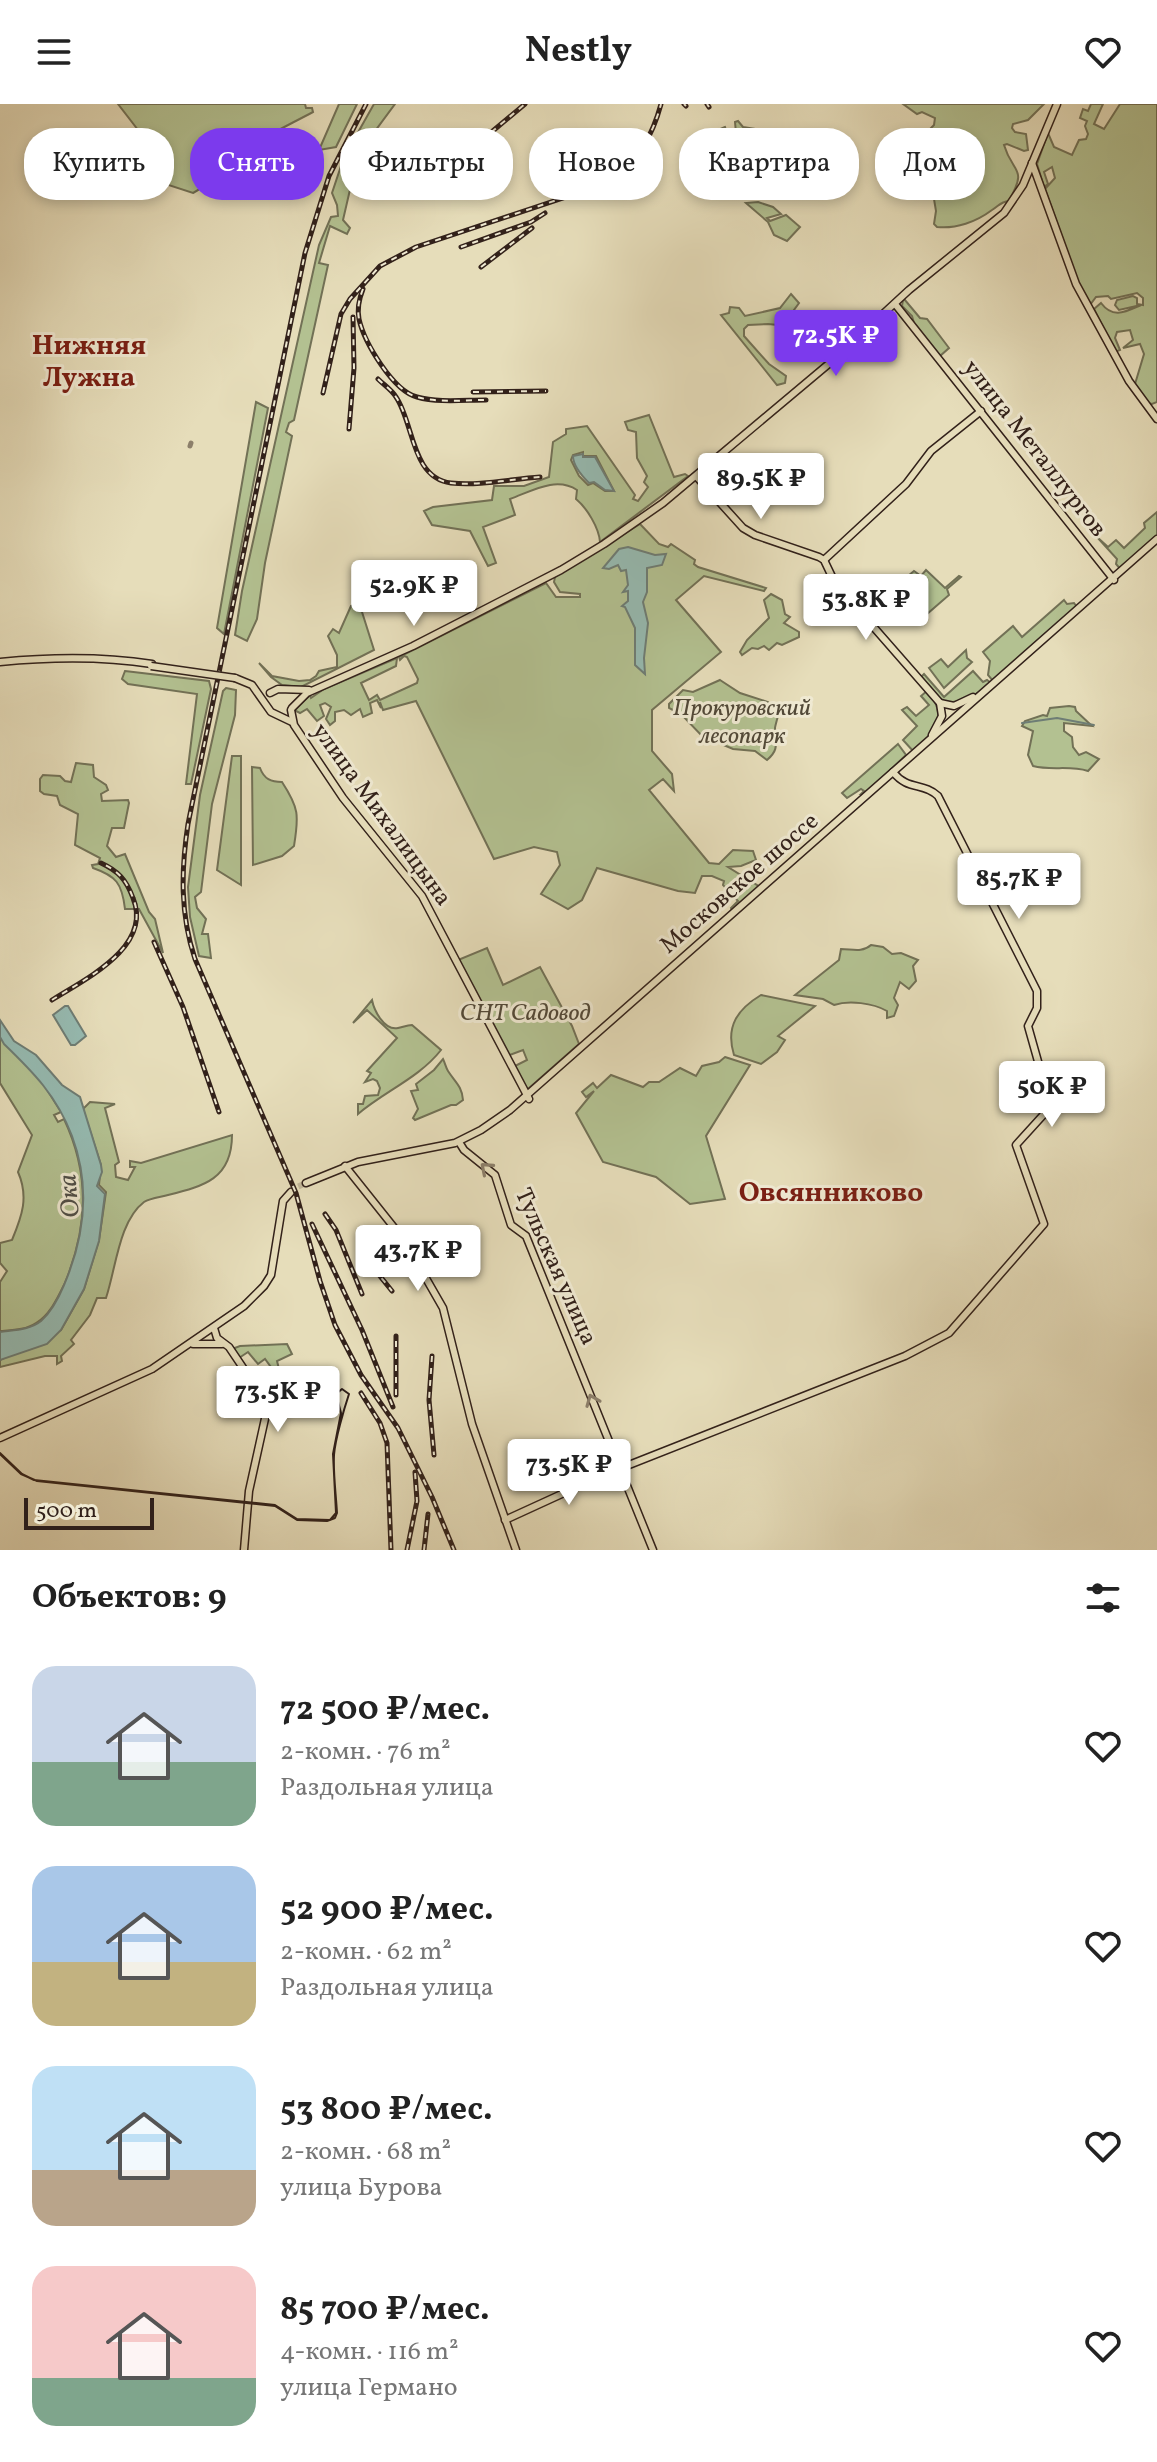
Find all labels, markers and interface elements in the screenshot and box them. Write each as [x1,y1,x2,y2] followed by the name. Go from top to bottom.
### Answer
[525,27,632,77] text: Nestly
[32,30,76,74] icon: menu
[1081,30,1125,74] icon: heart
[24,128,174,200] chip: Купить
[190,128,324,200] chip: Снять
[340,128,513,200] chip: Фильтры
[529,128,663,200] chip: Новое
[679,128,859,200] chip: Квартира
[875,128,985,200] chip: Дом
[762,310,910,378] pin: 72.5K ₽
[792,318,880,354] text: 72.5K ₽
[32,327,146,398] district label: Нижняя Лужна
[954,353,1114,545] street label: улица Металлургов
[687,453,835,521] pin: 89.5K ₽
[716,461,806,497] text: 89.5K ₽
[340,560,488,628] pin: 52.9K ₽
[369,568,459,604] text: 52.9K ₽
[792,574,940,642] pin: 53.8K ₽
[821,582,911,618] text: 53.8K ₽
[673,692,811,754] park label: Прокуровский лесопарк
[303,716,459,914] street label: улица Михалицына
[653,805,827,963] street label: Московское шоссе
[945,853,1093,921] pin: 85.7K ₽
[975,861,1063,897] text: 85.7K ₽
[460,997,590,1031] park label: СНТ Садовод
[996,1061,1108,1129] pin: 50K ₽
[1017,1069,1087,1105] text: 50K ₽
[481,1163,496,1178] one-way arrow
[50,1173,90,1219] water label: Ока
[739,1174,923,1213] district label: Овсянниково
[505,1183,605,1351] street label: Тульская улица
[344,1225,492,1293] pin: 43.7K ₽
[374,1233,463,1269] text: 43.7K ₽
[204,1366,352,1434] pin: 73.5K ₽
[235,1374,321,1410] text: 73.5K ₽
[585,1394,602,1408] one-way arrow
[495,1439,643,1507] pin: 73.5K ₽
[526,1447,612,1483] text: 73.5K ₽
[24,1494,154,1530] scale bar
[36,1496,97,1527] text: 500 m
[32,1575,227,1622] text: Объектов: 9
[1081,1576,1125,1620] icon: filters
[280,1687,490,1734] text: 72 500 ₽/мес.
[96,1698,192,1794] icon: home
[1081,1724,1125,1768] icon: heart
[280,1734,451,1770] text: 2-комн. · 76 m²
[280,1770,494,1806] text: Раздольная улица
[280,1887,494,1934] text: 52 900 ₽/мес.
[96,1898,192,1994] icon: home
[1081,1924,1125,1968] icon: heart
[280,1934,452,1970] text: 2-комн. · 62 m²
[280,1970,494,2006] text: Раздольная улица
[280,2087,493,2134] text: 53 800 ₽/мес.
[96,2098,192,2194] icon: home
[1081,2124,1125,2168] icon: heart
[280,2134,451,2170] text: 2-комн. · 68 m²
[280,2170,443,2206] text: улица Бурова
[280,2287,490,2334] text: 85 700 ₽/мес.
[96,2298,192,2394] icon: home
[1081,2324,1125,2368] icon: heart
[280,2334,459,2370] text: 4-комн. · 116 m²
[280,2370,458,2406] text: улица Германо

